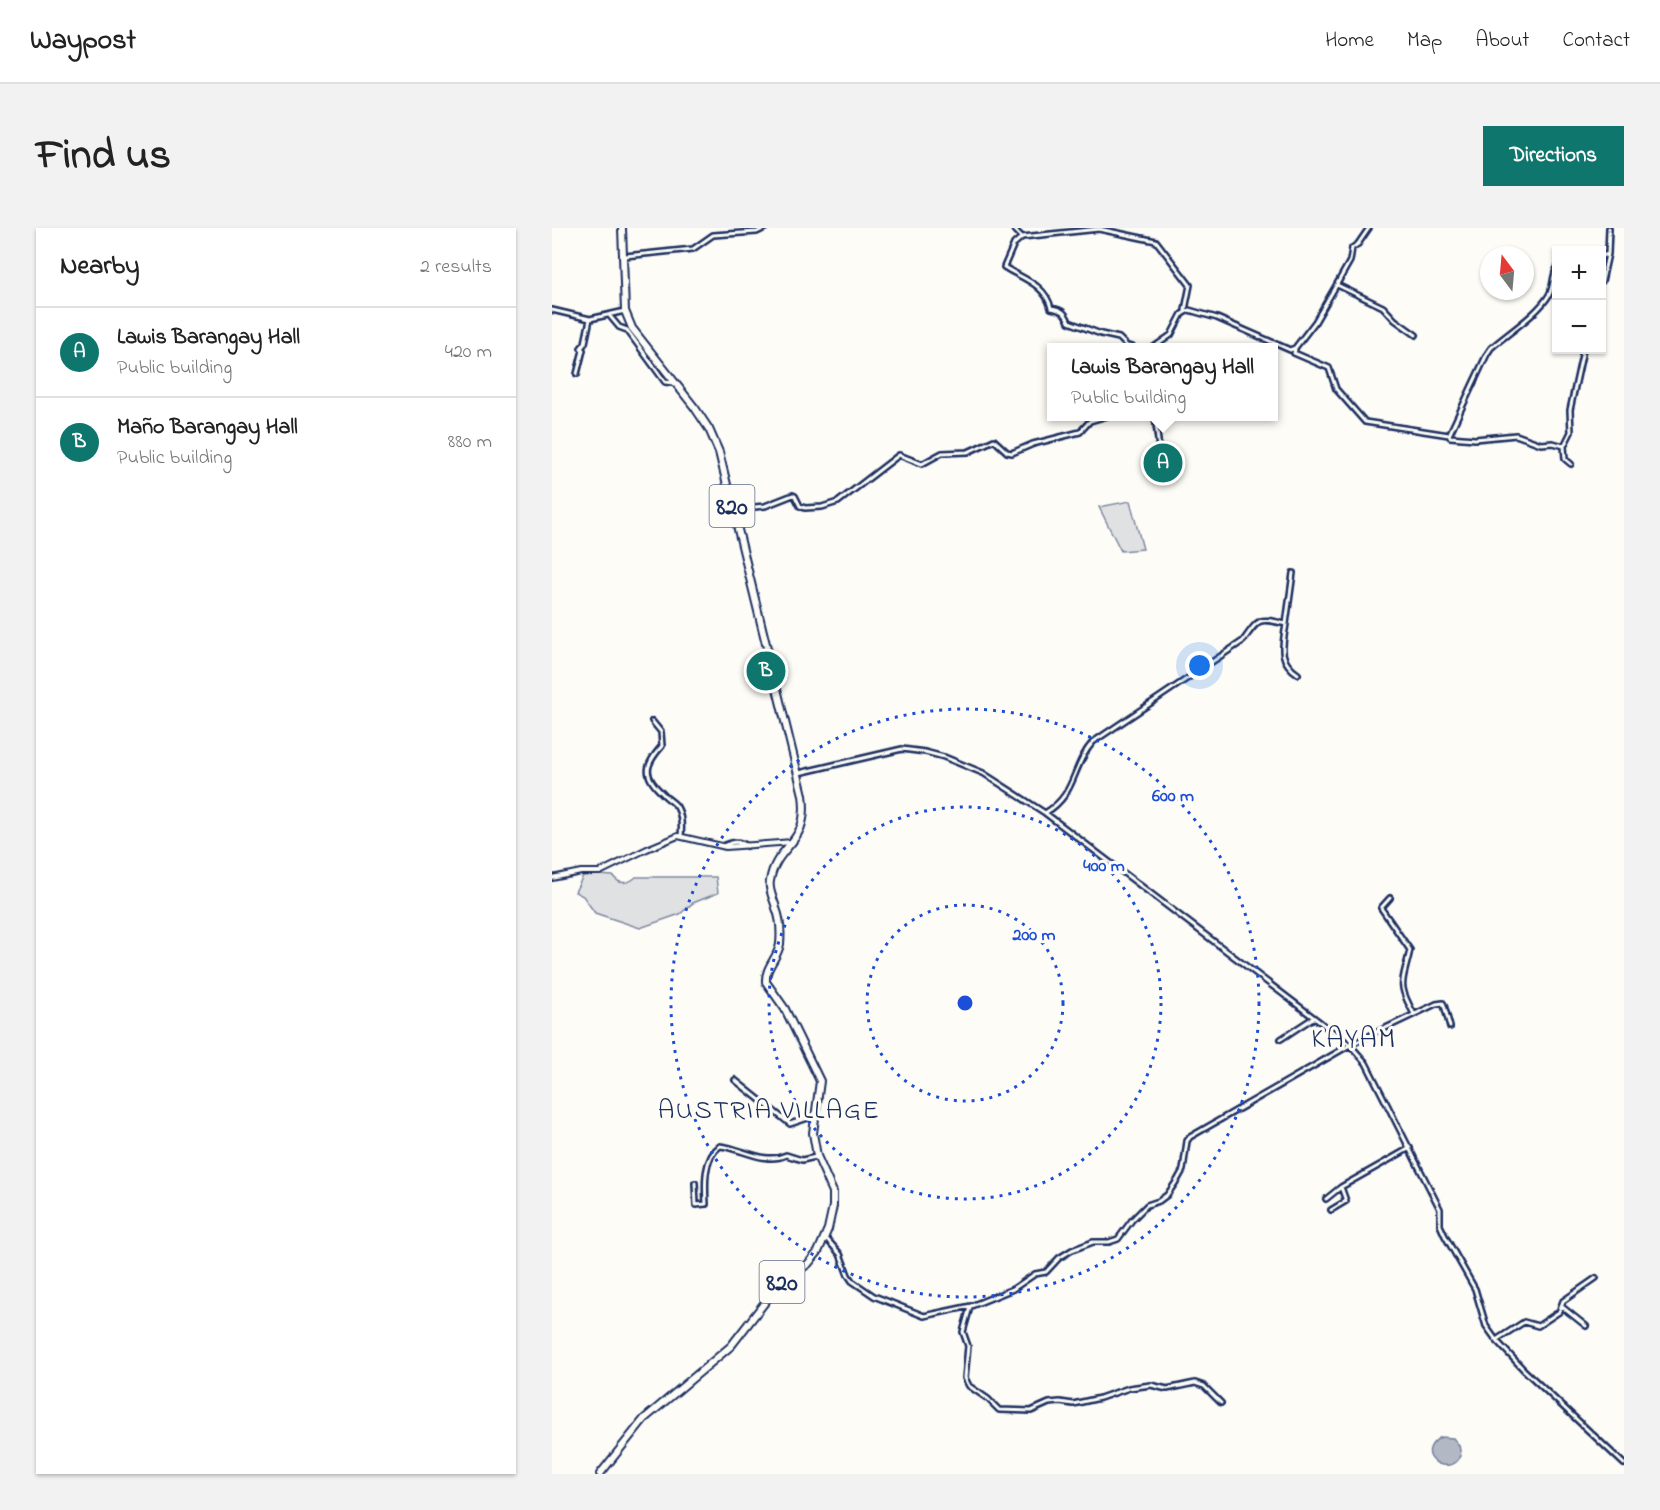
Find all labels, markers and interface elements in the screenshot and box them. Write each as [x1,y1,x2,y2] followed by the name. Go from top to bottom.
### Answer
[30,21,136,62] text: Waypost
[1325,26,1374,56] text: Home
[1407,26,1442,56] text: Map
[1475,26,1529,56] text: About
[1562,26,1630,56] text: Contact
[36,126,171,187] text: Find us
[1483,126,1624,186] button: Directions
[1480,246,1534,300] north arrow
[1552,246,1606,354] map controls
[1552,246,1606,300] button: +
[60,248,139,286] text: Nearby
[420,253,492,282] text: 2 results
[1552,300,1606,354] button: −
[117,322,300,354] text: Lawis Barangay Hall
[73,338,86,367] text: A
[445,338,492,367] text: 420 m
[1047,343,1278,421] popup
[1071,352,1254,384] text: Lawis Barangay Hall
[117,354,232,383] text: Public building
[1071,384,1186,413] text: Public building
[117,412,298,444] text: Maño Barangay Hall
[73,428,86,457] text: B
[448,428,492,457] text: 880 m
[1144,440,1182,486] pin: A
[117,444,232,473] text: Public building
[710,485,754,527] road number: 820
[746,648,786,694] pin: B
[1185,651,1214,680] your location
[1152,784,1194,810] text: 600 m
[1083,854,1125,880] text: 400 m
[1012,923,1056,949] text: 200 m
[955,993,975,1013] centre of rings
[1311,1020,1397,1061] district label: KAYAM
[658,1092,880,1131] district label: AUSTRIA VILLAGE
[760,1261,804,1303] road number: 820

